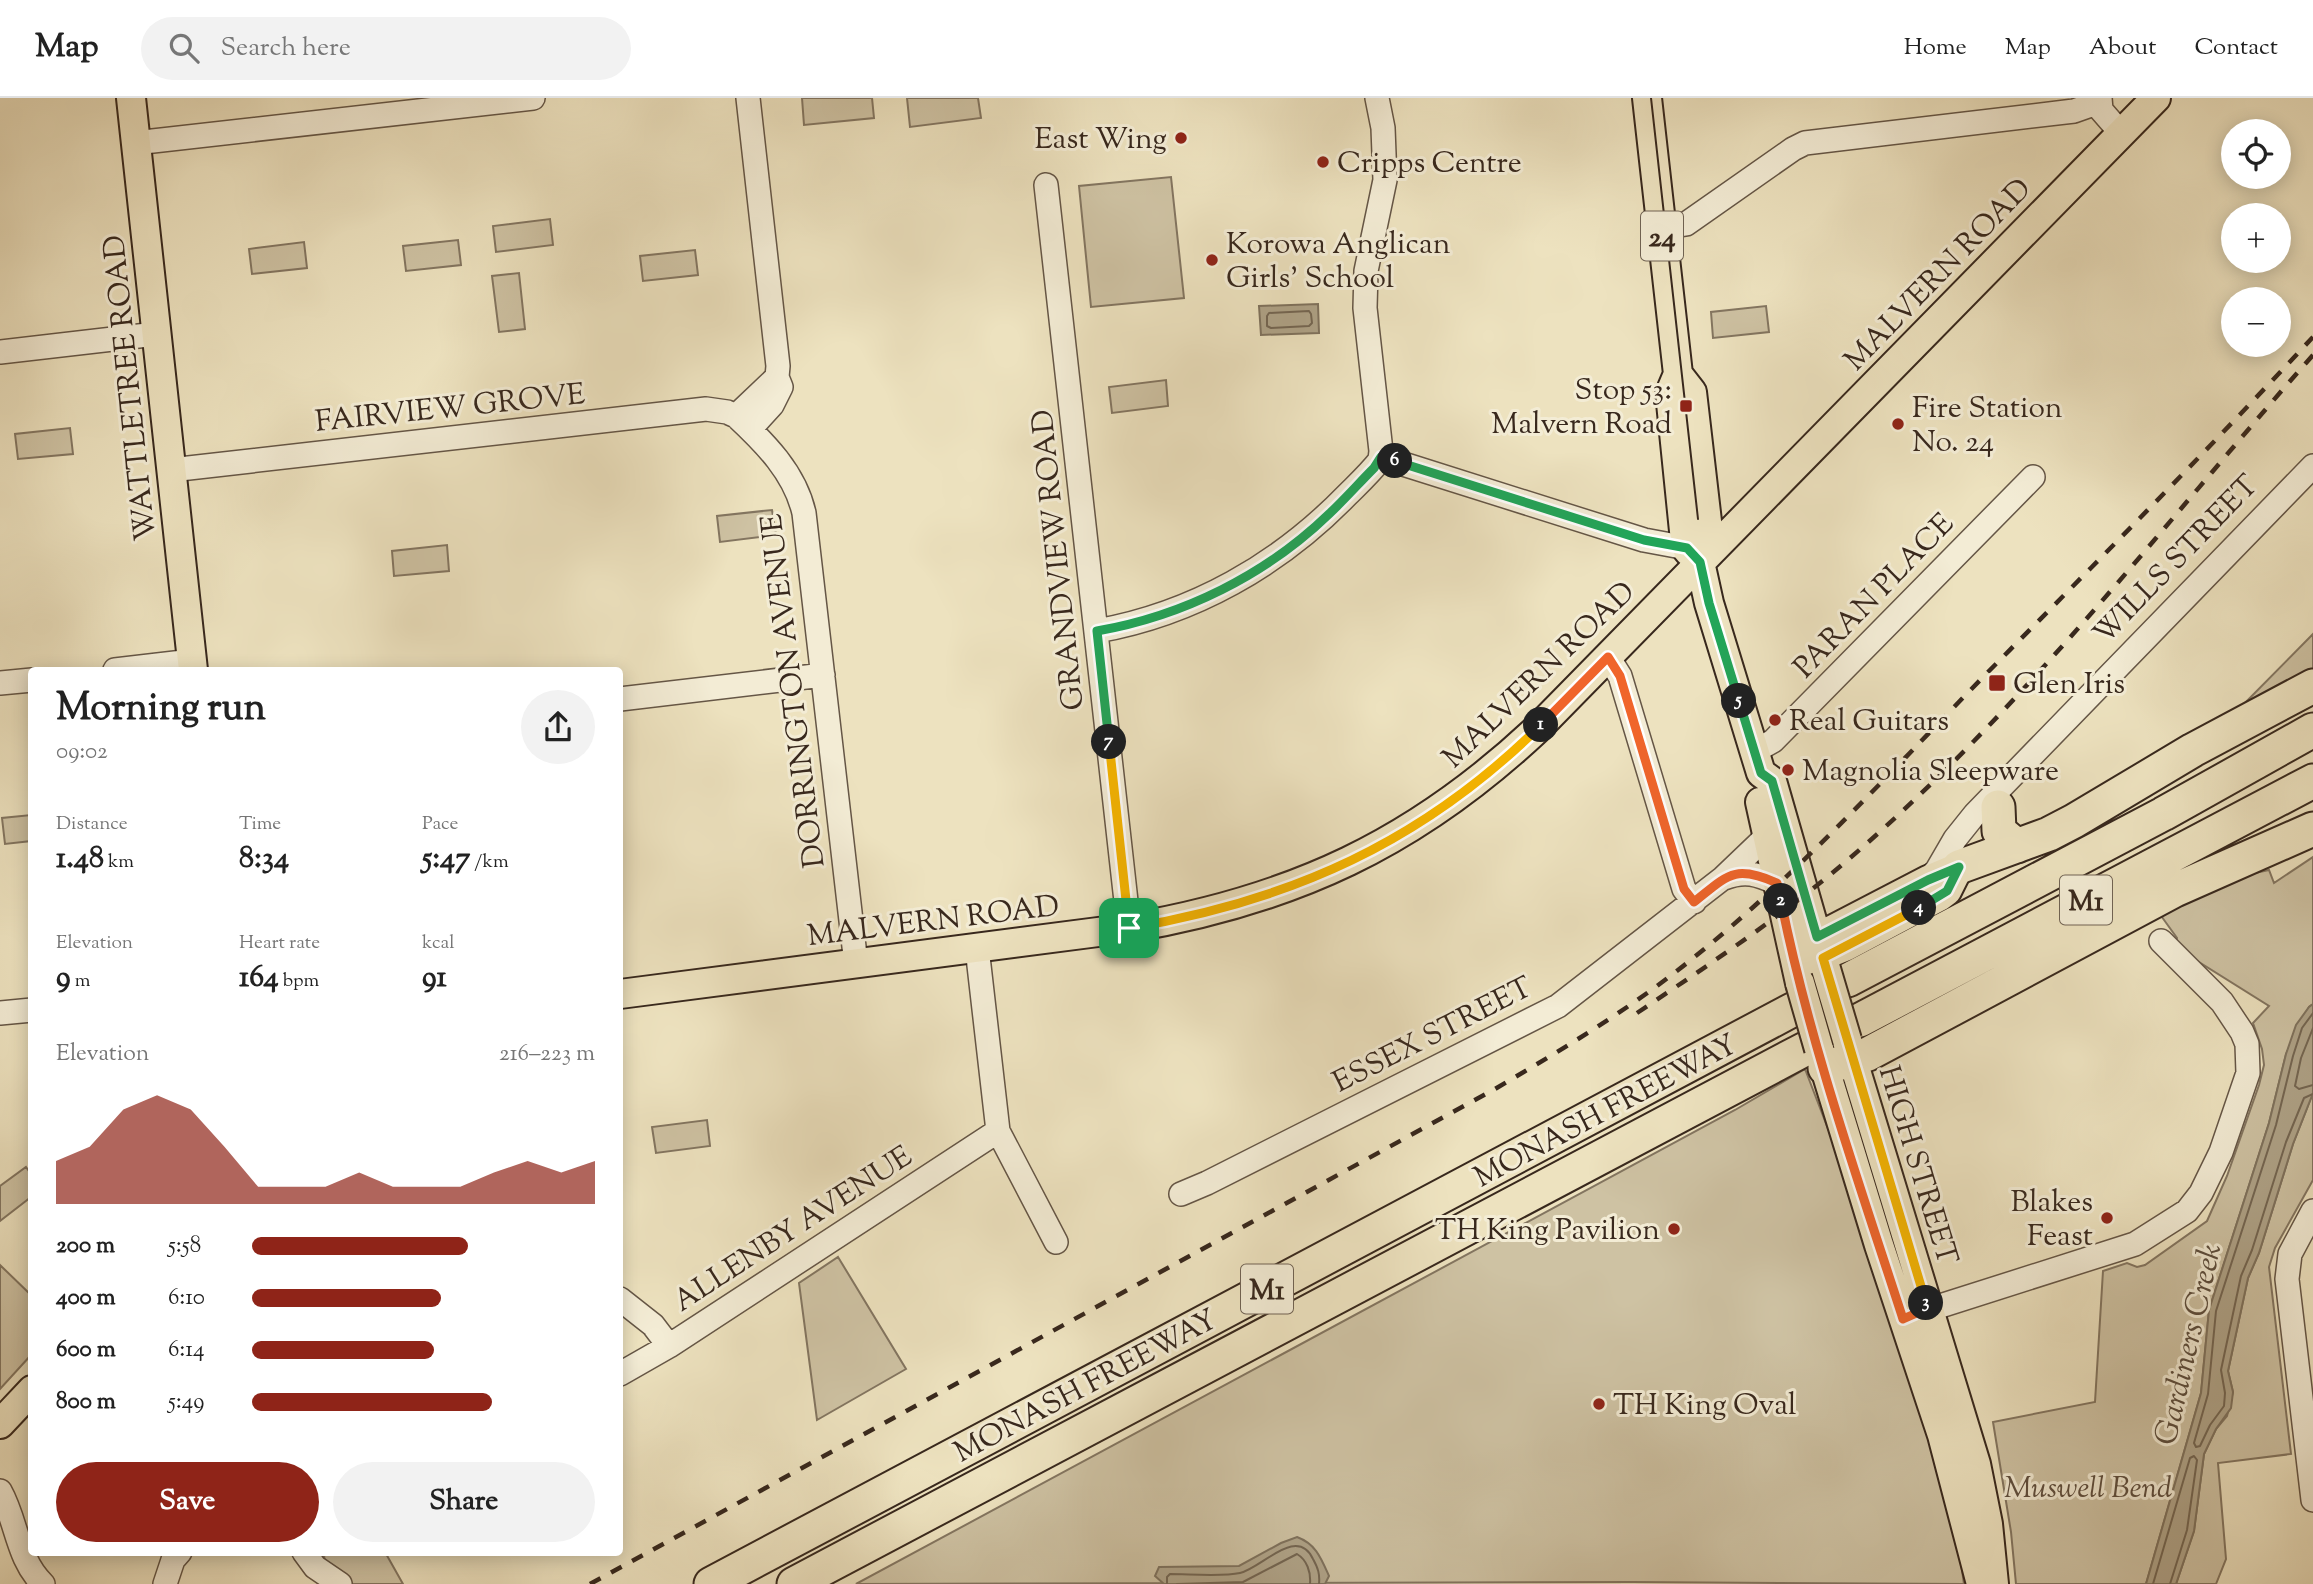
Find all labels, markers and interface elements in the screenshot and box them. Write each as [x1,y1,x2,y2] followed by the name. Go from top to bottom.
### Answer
[141,17,631,80] search box
[35,24,99,72] text: Map
[165,29,203,67] icon: search
[221,30,351,67] text: Search here
[1904,31,1967,65] text: Home
[2005,31,2051,65] text: Map
[2089,31,2156,65] text: About
[2194,31,2278,65] text: Contact
[1034,119,1167,162] place label: East Wing
[2221,119,2291,357] map controls
[2221,119,2291,189] button: locate
[1173,130,1189,146] marker: East Wing
[1337,143,1522,186] place label: Cripps Centre
[1315,154,1331,170] marker: Cripps Centre
[1835,170,2042,382] street label: MALVERN ROAD
[2221,203,2291,273] button: +
[1641,212,1683,260] road number: 24
[1226,224,1451,301] place label: Korowa Anglican Girls' School
[94,233,169,543] street label: WATTLETREE ROAD
[1204,252,1220,268] marker: Korowa Anglican Girls' School
[2221,287,2291,357] button: −
[1491,370,1672,447] place label: Stop 53: Malvern Road
[313,374,587,445] street label: FAIRVIEW GROVE
[1912,388,2063,465] place label: Fire Station No. 24
[1678,398,1694,414] marker: Stop 53: Malvern Road
[1022,407,1097,712] street label: GRANDVIEW ROAD
[1890,416,1906,432] marker: Fire Station No. 24
[1378,444,1412,478] pin: 6
[1390,447,1399,474] text: 6
[2084,466,2269,655] street label: WILLS STREET
[1785,504,1965,689] street label: PARAN PLACE
[751,511,838,870] street label: DORRINGTON AVENUE
[1434,572,1646,779] street label: MALVERN ROAD
[2013,664,2125,707] place label: Glen Iris
[1987,673,2007,693] marker: Glen Iris
[56,683,266,737] text: Morning run
[1722,684,1756,718] pin: 5
[1735,687,1742,714] text: 5
[521,690,595,764] button: share
[1789,701,1949,744] place label: Real Guitars
[1524,708,1558,742] pin: 1
[1537,711,1544,738] text: 1
[1767,712,1783,728] marker: Real Guitars
[1092,724,1126,760] pin: 7
[1104,728,1113,755] text: 7
[56,736,108,769] text: 09:02
[1802,751,2059,794] place label: Magnolia Sleepware
[1780,762,1796,778] marker: Magnolia Sleepware
[56,811,128,838] text: Distance
[239,811,281,838] text: Time
[422,811,458,838] text: Pace
[56,838,104,881] text: 1.48
[239,838,289,881] text: 8:34
[422,838,470,881] text: 5:47
[104,849,134,876] text: km
[470,849,509,876] text: /km
[2060,876,2112,924] road number: M1
[1764,884,1798,918] pin: 2
[805,886,1062,959] street label: MALVERN ROAD
[1776,887,1785,914] text: 2
[1902,890,1937,926] pin: 4
[1914,894,1923,921] text: 4
[1099,898,1159,958] pin
[1110,909,1148,947] icon: arrive
[56,930,133,957] text: Elevation
[239,930,320,957] text: Heart rate
[422,930,455,957] text: kcal
[56,957,71,1000] text: 9
[239,957,279,1000] text: 164
[422,957,447,1000] text: 91
[1326,967,1540,1105] street label: ESSEX STREET
[71,968,90,995] text: m
[279,968,319,995] text: bpm
[1467,1025,1745,1200] street label: MONASH FREEWAY
[56,1038,149,1071] text: Elevation
[499,1038,595,1071] text: 216–223 m
[1866,1061,1967,1271] street label: HIGH STREET
[665,1137,921,1324] street label: ALLENBY AVENUE
[2011,1182,2093,1259] place label: Blakes Feast
[1435,1210,1660,1253] place label: TH King Pavilion
[2099,1210,2115,1226] marker: Blakes Feast
[1666,1221,1682,1237] marker: TH King Pavilion
[56,1230,115,1263] text: 200 m
[168,1230,201,1263] text: 5:58
[2144,1239,2235,1450] water label: Gardiners Creek
[1241,1264,1293,1314] road number: M1
[56,1282,116,1315] text: 400 m
[168,1282,205,1315] text: 6:10
[1909,1286,1944,1320] pin: 3
[1922,1289,1929,1316] text: 3
[947,1300,1225,1475] street label: MONASH FREEWAY
[56,1334,116,1367] text: 600 m
[168,1334,205,1367] text: 6:14
[1613,1385,1796,1428] place label: TH King Oval
[56,1386,116,1419] text: 800 m
[168,1386,204,1419] text: 5:49
[1591,1396,1607,1412] marker: TH King Oval
[56,1462,319,1542] button: Save
[333,1462,595,1542] button: Share
[2004,1468,2172,1511] park label: Muswell Bend

